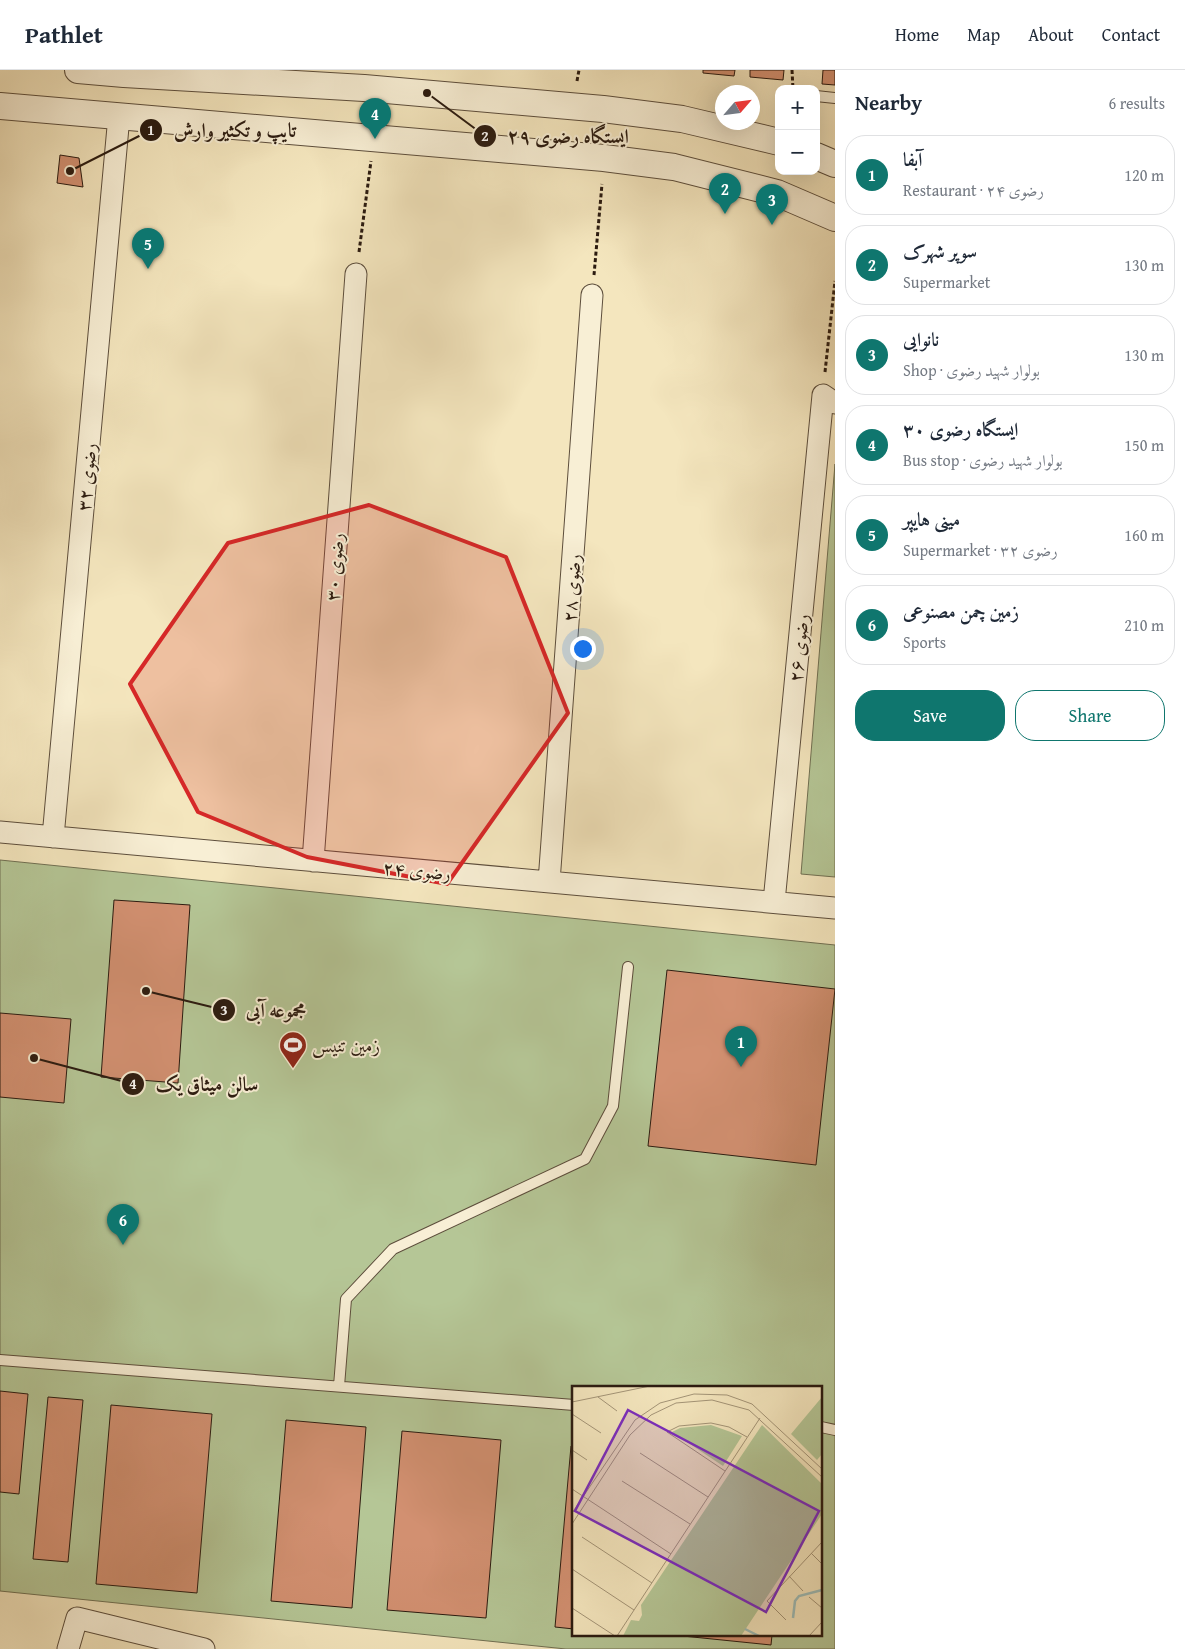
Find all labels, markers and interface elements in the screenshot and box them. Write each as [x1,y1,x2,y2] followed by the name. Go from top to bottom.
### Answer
[25,17,103,52] text: Pathlet
[895,21,939,48] text: Home
[967,21,1000,48] text: Map
[1028,21,1074,48] text: About
[1102,21,1160,48] text: Contact
[715,85,760,130] north arrow
[775,85,820,175] map controls
[775,85,820,130] button: +
[855,87,922,118] text: Nearby
[1108,91,1165,115] text: 6 results
[359,98,391,139] pin: 4
[139,112,306,147] callout: تایپ و تکثیر وارش
[174,115,297,145] text: تایپ و تکثیر وارش
[147,119,155,140] text: 1
[472,119,639,154] callout: ایستگاه رضوی ۲۹
[507,121,629,150] text: ایستگاه رضوی ۲۹
[481,125,489,146] text: 2
[775,130,820,175] button: −
[903,145,922,173] text: آبفا
[868,163,876,187] text: 1
[1124,163,1164,187] text: 120 m
[709,173,741,214] pin: 2
[903,178,1044,202] text: Restaurant · رضوی ۲۴
[756,184,788,225] pin: 3
[132,228,164,269] pin: 5
[903,237,977,265] text: سوپر شهرک
[868,253,876,277] text: 2
[1124,253,1164,277] text: 130 m
[903,270,990,294] text: Supermarket
[903,325,939,353] text: نانوایی
[868,343,876,367] text: 3
[1124,343,1164,367] text: 130 m
[903,358,1040,382] text: Shop · بولوار شهید رضوی
[903,415,1018,443] text: ایستگاه رضوی ۳۰
[868,433,876,457] text: 4
[1124,433,1164,457] text: 150 m
[69,442,103,512] street label: رضوی ۳۲
[903,448,1063,472] text: Bus stop · بولوار شهید رضوی
[903,505,960,533] text: مینی هایپر
[868,523,876,547] text: 5
[1124,523,1164,547] text: 160 m
[318,532,350,602] street label: رضوی ۳۰
[903,538,1058,562] text: Supermarket · رضوی ۳۲
[555,553,587,623] street label: رضوی ۲۸
[903,597,1019,625] text: زمین چمن مصنوعی
[781,613,815,683] street label: رضوی ۲۶
[868,613,876,637] text: 6
[1124,613,1164,637] text: 210 m
[903,630,946,654] text: Sports
[570,636,596,662] your location
[855,690,1005,741] button: Save
[1015,690,1165,741] button: Share
[382,853,452,887] street label: رضوی ۲۴
[211,992,316,1027] callout: مجموعه آبی
[245,995,306,1025] text: مجموعه آبی
[220,999,228,1020] text: 3
[725,1026,757,1067] pin: 1
[278,1030,308,1069] sports icon: زمین تنیس
[312,1031,380,1059] place label: زمین تنیس
[120,1066,268,1101] callout: سالن میثاق یک
[156,1069,258,1098] text: سالن میثاق یک
[129,1073,137,1094] text: 4
[107,1204,139,1245] pin: 6
[572,1386,822,1636] inset map

